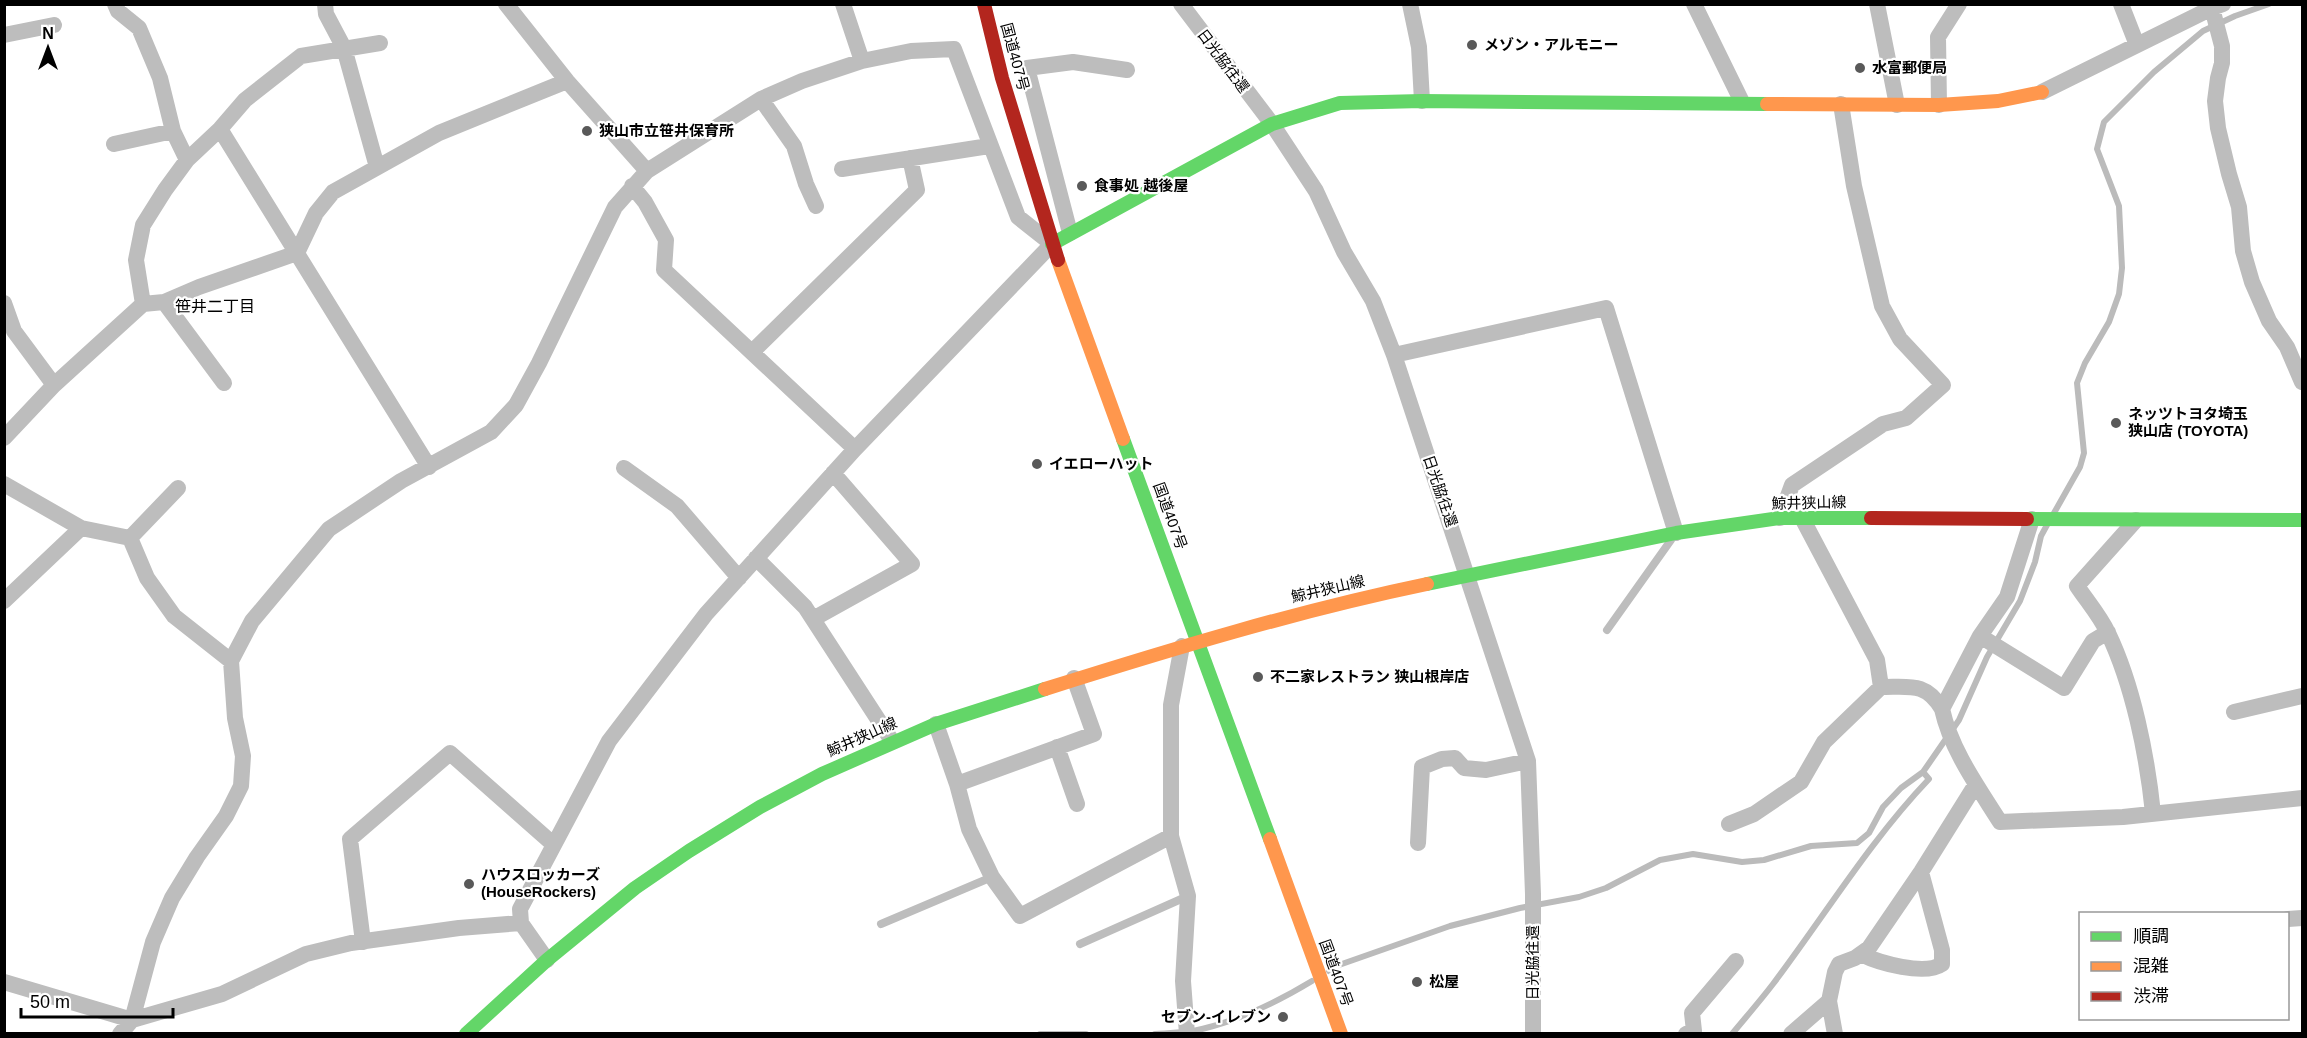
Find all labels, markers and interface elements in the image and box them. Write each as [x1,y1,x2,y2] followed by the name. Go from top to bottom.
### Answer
[18,18,78,78] north arrow
[998,21,1033,93] street label: 国道407号
[42,25,54,42] text: N
[1194,26,1253,96] street label: 日光脇往還
[1484,36,1619,53] place label: メゾン・アルモニー
[1465,38,1479,52] marker: メゾン・アルモニー
[1872,59,1947,76] place label: 水富郵便局
[1853,61,1867,75] marker: 水富郵便局
[599,122,734,139] place label: 狭山市立笹井保育所
[580,124,594,138] marker: 狭山市立笹井保育所
[1094,177,1188,194] place label: 食事処 越後屋
[1075,179,1089,193] marker: 食事処 越後屋
[175,298,255,315] district label: 笹井二丁目
[2128,405,2248,439] place label: ネッツトヨタ埼玉 狭山店 (TOYOTA)
[2109,416,2123,430] marker: ネッツトヨタ埼玉 狭山店 (TOYOTA)
[1420,453,1461,529] street label: 日光脇往還
[1049,455,1154,472] place label: イエローハット
[1030,457,1044,471] marker: イエローハット
[1151,480,1190,552] street label: 国道407号
[1771,493,1847,512] street label: 鯨井狭山線
[1289,572,1366,605] street label: 鯨井狭山線
[1270,668,1469,685] place label: 不二家レストラン 狭山根岸店
[1251,670,1265,684] marker: 不二家レストラン 狭山根岸店
[824,714,900,760] street label: 鯨井狭山線
[481,866,600,900] place label: ハウスロッカーズ (HouseRockers)
[462,877,476,891] marker: ハウスロッカーズ (HouseRockers)
[2079,912,2289,1020] legend
[1524,925,1541,1001] street label: 日光脇往還
[2133,926,2169,946] text: 順調
[1317,937,1356,1009] street label: 国道407号
[2133,956,2169,976] text: 混雑
[1429,973,1459,990] place label: 松屋
[1410,975,1424,989] marker: 松屋
[21,981,172,1019] scale bar
[2133,986,2169,1006] text: 渋滞
[30,992,70,1012] text: 50 m
[1161,1008,1271,1025] place label: セブン-イレブン
[1276,1010,1290,1024] marker: セブン-イレブン

